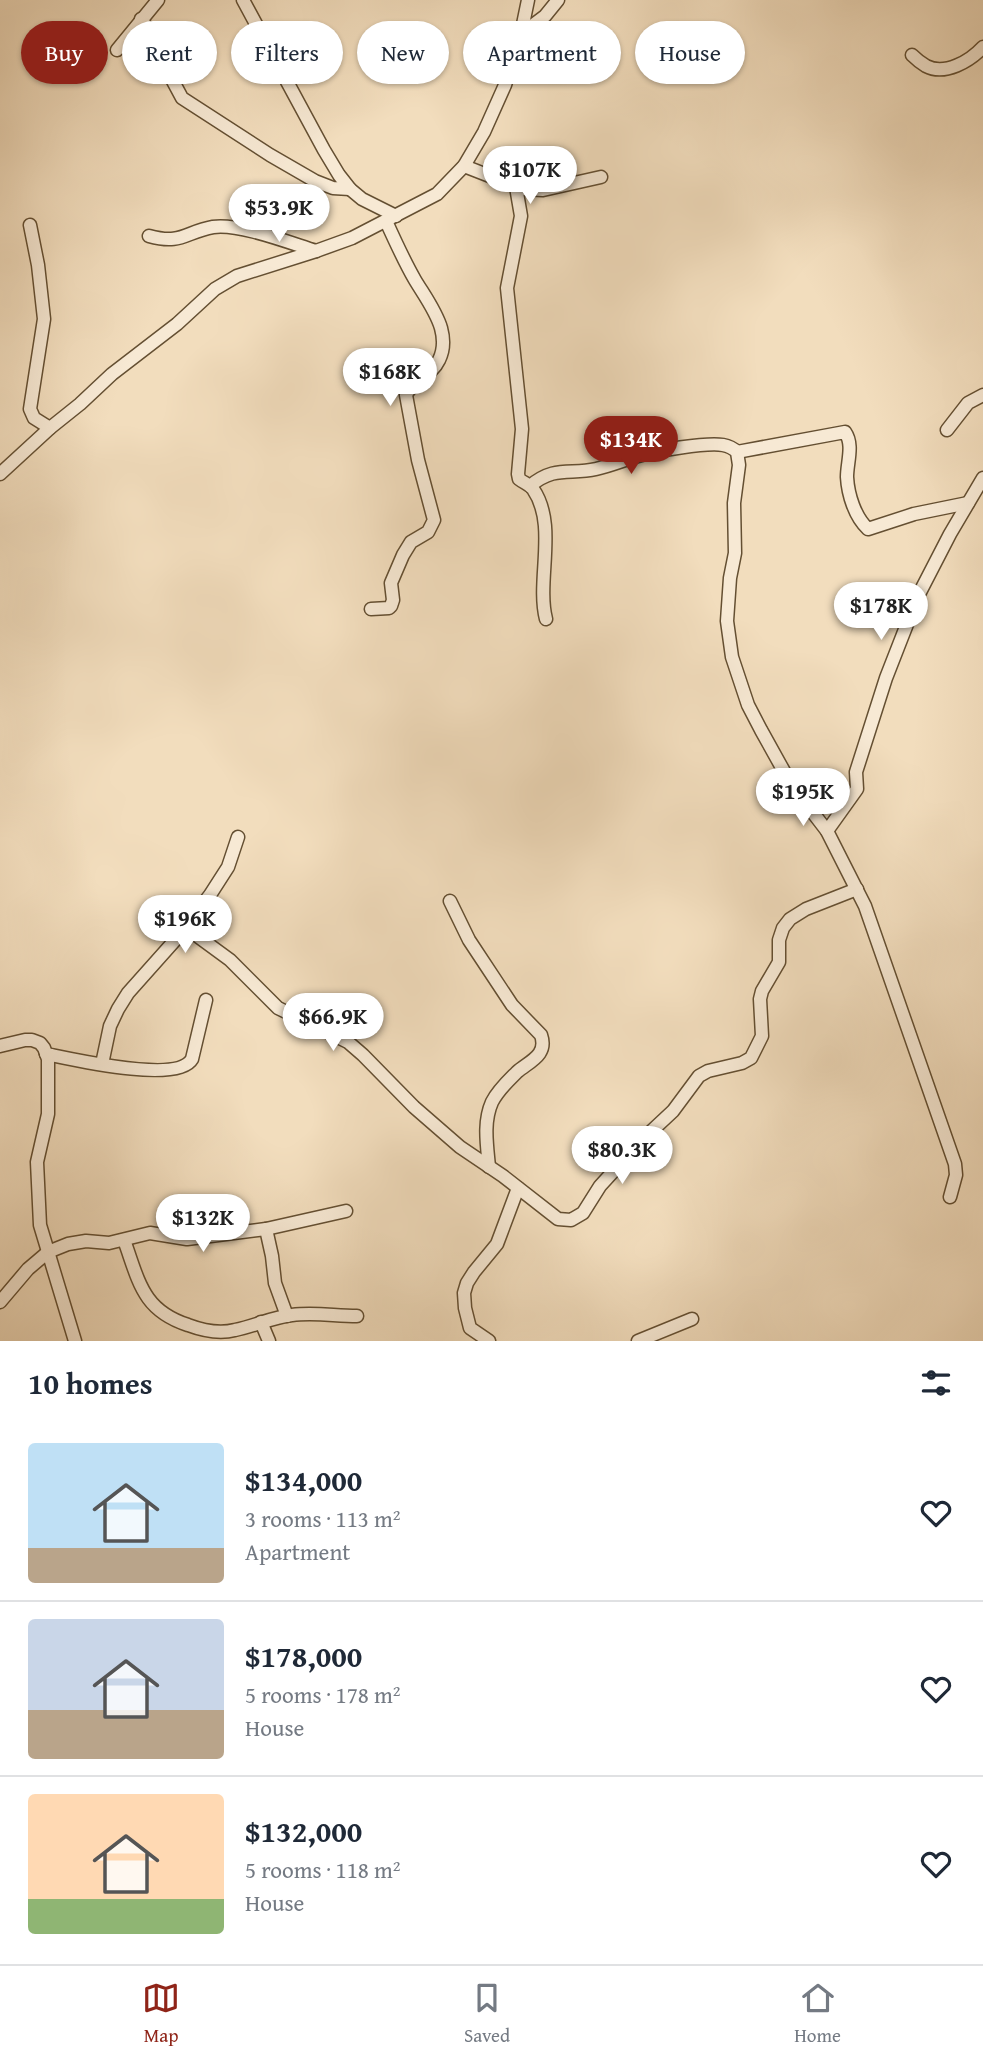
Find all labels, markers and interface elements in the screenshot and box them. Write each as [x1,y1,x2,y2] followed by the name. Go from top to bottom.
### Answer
[21,21,108,84] chip: Buy
[122,21,217,84] chip: Rent
[231,21,343,84] chip: Filters
[357,21,449,84] chip: New
[463,21,621,84] chip: Apartment
[635,21,745,84] chip: House
[481,146,579,206] pin: $107K
[499,152,561,185] text: $107K
[222,184,336,244] pin: $53.9K
[245,190,313,223] text: $53.9K
[341,348,439,408] pin: $168K
[359,354,421,387] text: $168K
[582,416,680,476] pin: $134K
[600,422,662,455] text: $134K
[832,582,930,642] pin: $178K
[850,588,912,621] text: $178K
[754,768,852,828] pin: $195K
[772,774,834,807] text: $195K
[136,895,234,955] pin: $196K
[154,901,216,934] text: $196K
[276,993,390,1053] pin: $66.9K
[299,999,367,1032] text: $66.9K
[565,1126,679,1186] pin: $80.3K
[588,1132,656,1165] text: $80.3K
[154,1194,252,1254] pin: $132K
[172,1200,234,1233] text: $132K
[28,1361,153,1405] text: 10 homes
[917,1364,955,1402] icon: filters
[245,1458,362,1502] text: $134,000
[84,1471,168,1555] icon: home
[917,1494,955,1532] icon: heart
[245,1502,400,1535] text: 3 rooms · 113 m²
[245,1535,350,1568] text: Apartment
[245,1634,362,1678] text: $178,000
[84,1647,168,1731] icon: home
[917,1670,955,1708] icon: heart
[245,1678,400,1711] text: 5 rooms · 178 m²
[245,1711,304,1744] text: House
[245,1809,362,1853] text: $132,000
[84,1822,168,1906] icon: home
[917,1845,955,1883] icon: heart
[245,1853,400,1886] text: 5 rooms · 118 m²
[245,1886,304,1919] text: House
[142,1979,180,2049] tab: Map
[464,1979,510,2049] tab: Saved
[794,1979,841,2049] tab: Home

